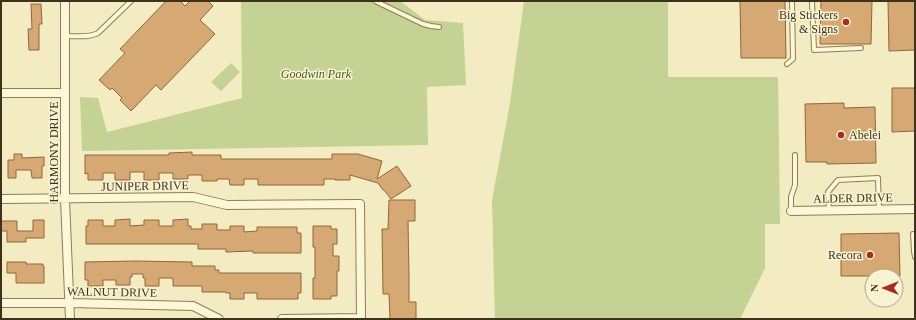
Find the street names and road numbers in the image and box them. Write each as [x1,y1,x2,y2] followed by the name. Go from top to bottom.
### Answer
[47,101,61,203] street label: HARMONY DRIVE
[101,178,189,194] street label: JUNIPER DRIVE
[813,190,893,206] street label: ALDER DRIVE
[67,284,157,300] street label: WALNUT DRIVE

